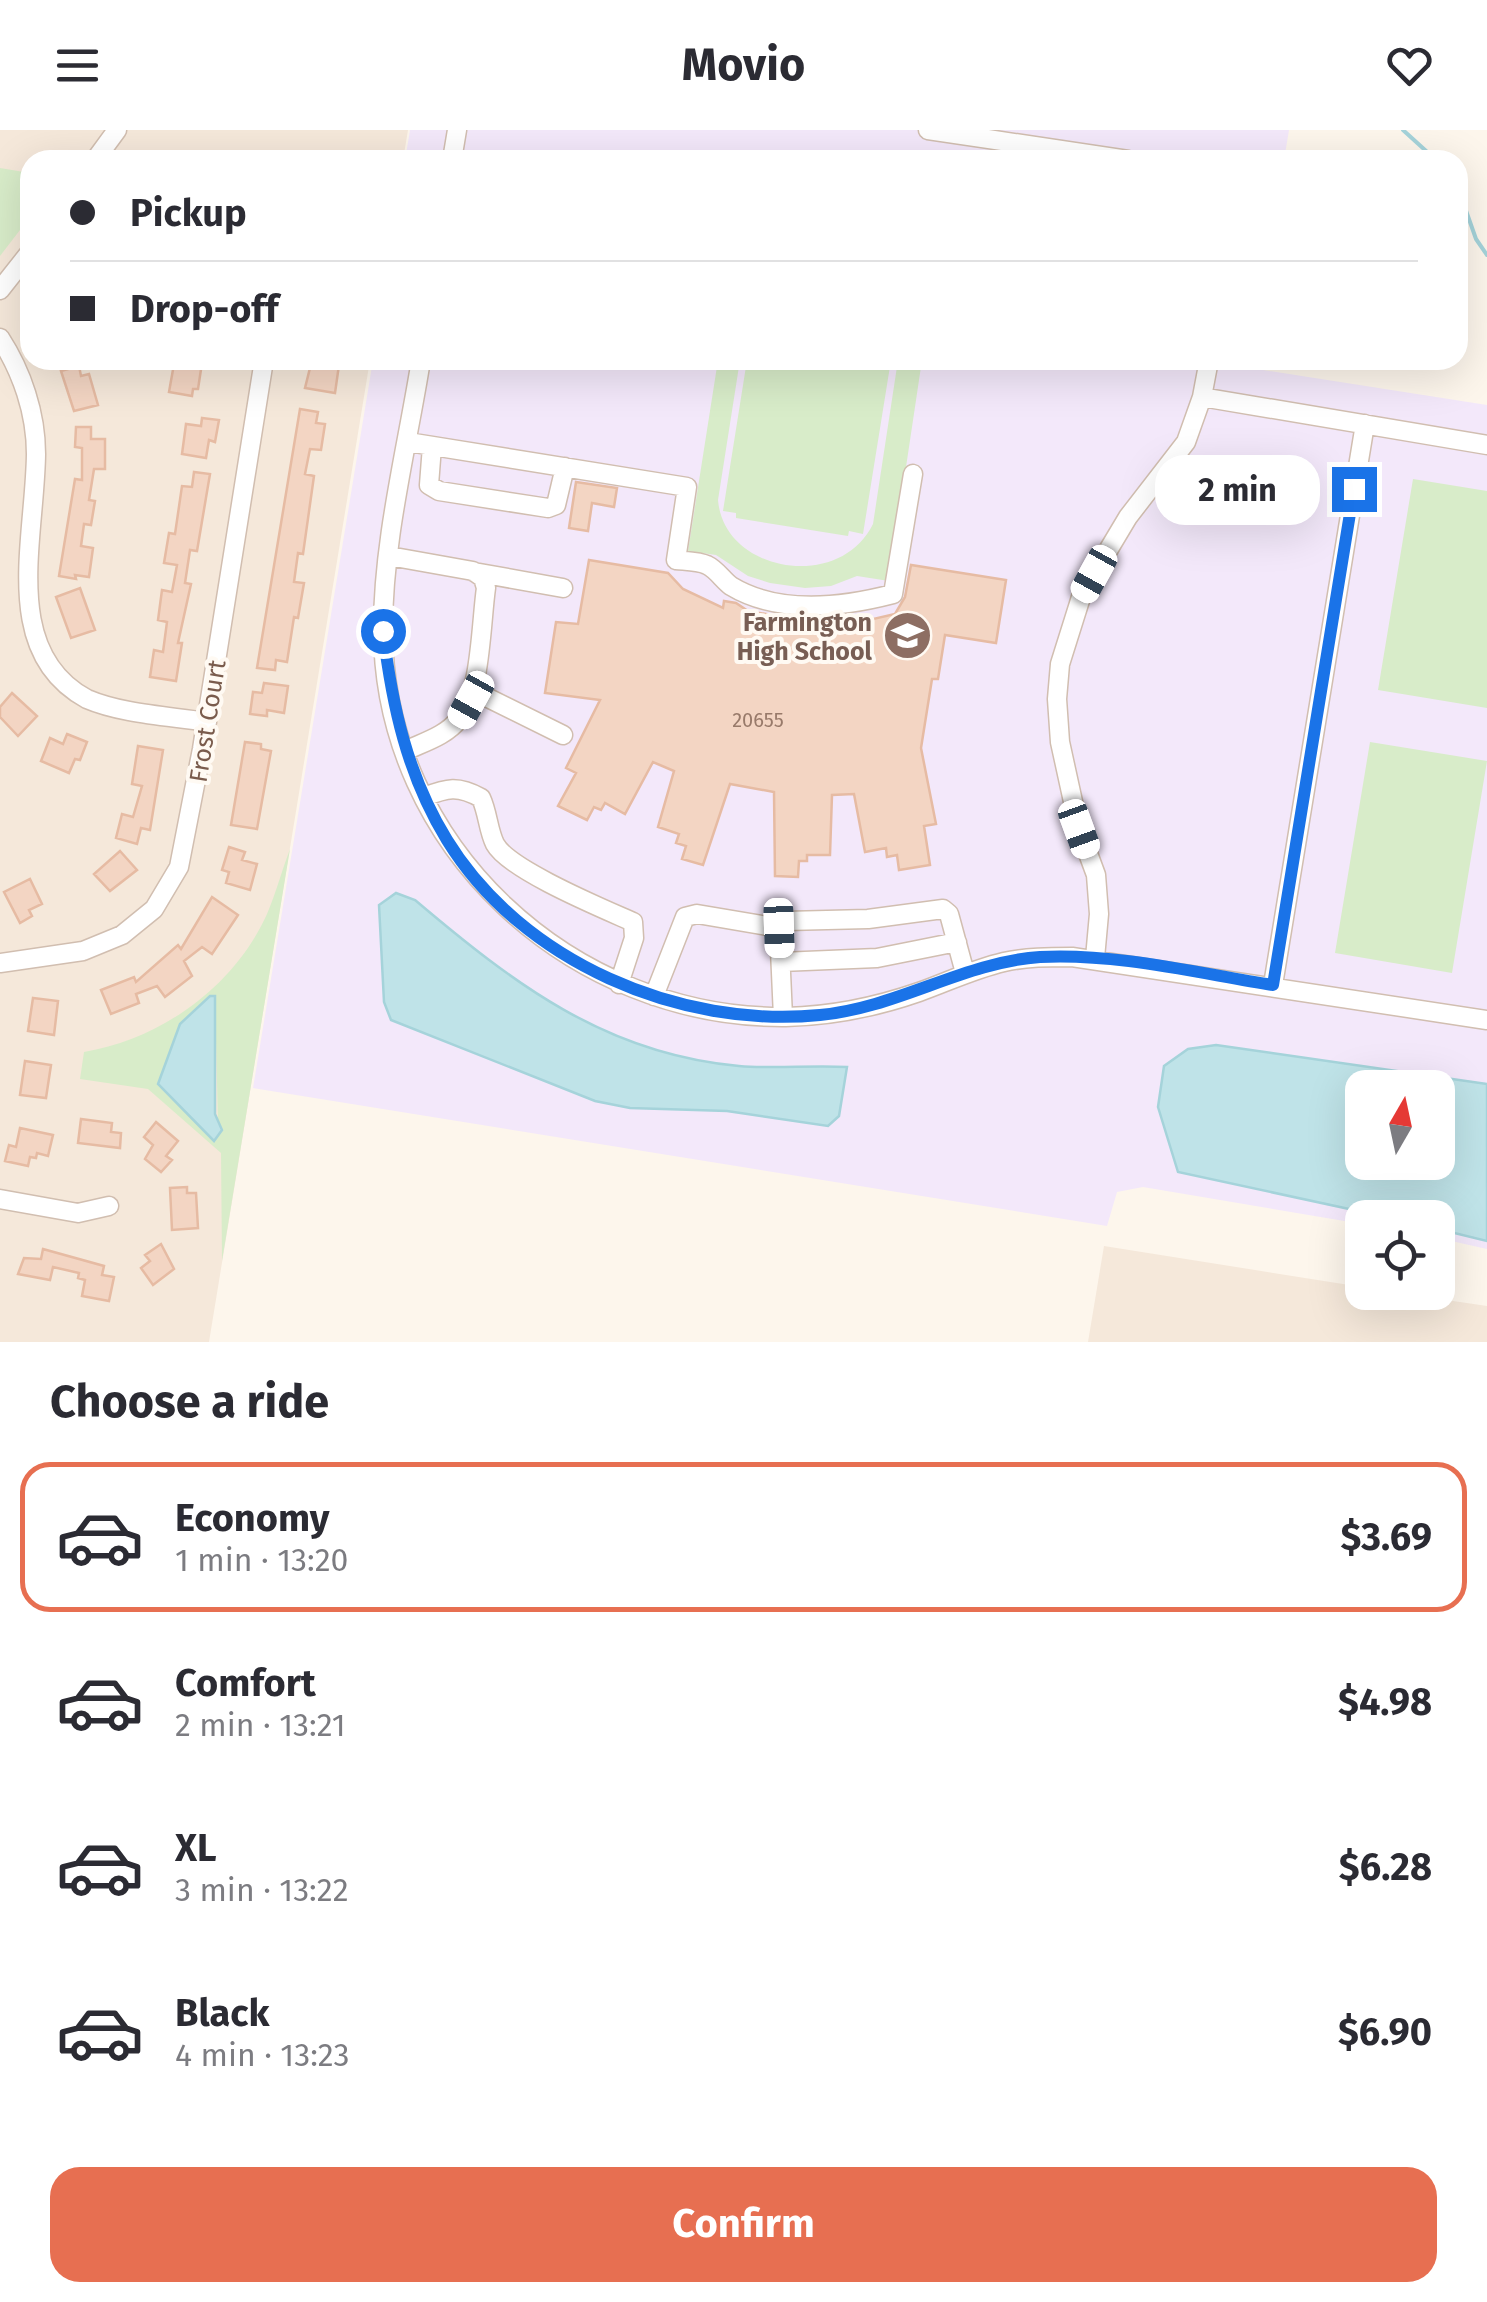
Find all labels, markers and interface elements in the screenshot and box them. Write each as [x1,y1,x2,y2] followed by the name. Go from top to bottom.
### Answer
[50,38,105,93] icon: menu
[682,38,805,92] text: Movio
[1382,38,1437,93] icon: heart
[130,190,247,236] text: Pickup
[130,286,278,332] text: Drop-off
[1154,454,1319,524] callout: 2 min
[1332,467,1377,512] route end
[1198,471,1277,509] text: 2 min
[1066,540,1122,608] car
[737,608,873,667] place label: Farmington High School
[361,609,406,654] route start
[881,610,933,662] school or university icon: Farmington High School
[184,657,233,785] street label: Frost Court
[443,666,499,734] car
[732,708,784,732] house number: 20655
[1055,796,1103,862] car
[763,897,795,959] car
[1345,1070,1455,1180] north arrow
[1345,1070,1455,1310] map controls
[1345,1200,1455,1310] button: locate
[50,1375,329,1429] text: Choose a ride
[55,1492,145,1582] icon: car
[175,1495,330,1541] text: Economy
[1340,1514,1432,1560] text: $3.69
[175,1541,348,1579] text: 1 min · 13:20
[55,1657,145,1747] icon: car
[175,1660,316,1706] text: Comfort
[1338,1679,1432,1725] text: $4.98
[175,1706,346,1744] text: 2 min · 13:21
[55,1822,145,1912] icon: car
[175,1825,217,1871] text: XL
[1339,1844,1432,1890] text: $6.28
[175,1871,348,1909] text: 3 min · 13:22
[55,1987,145,2077] icon: car
[175,1990,270,2036] text: Black
[1338,2009,1432,2055] text: $6.90
[175,2036,350,2074] text: 4 min · 13:23
[50,2167,1437,2282] button: Confirm

